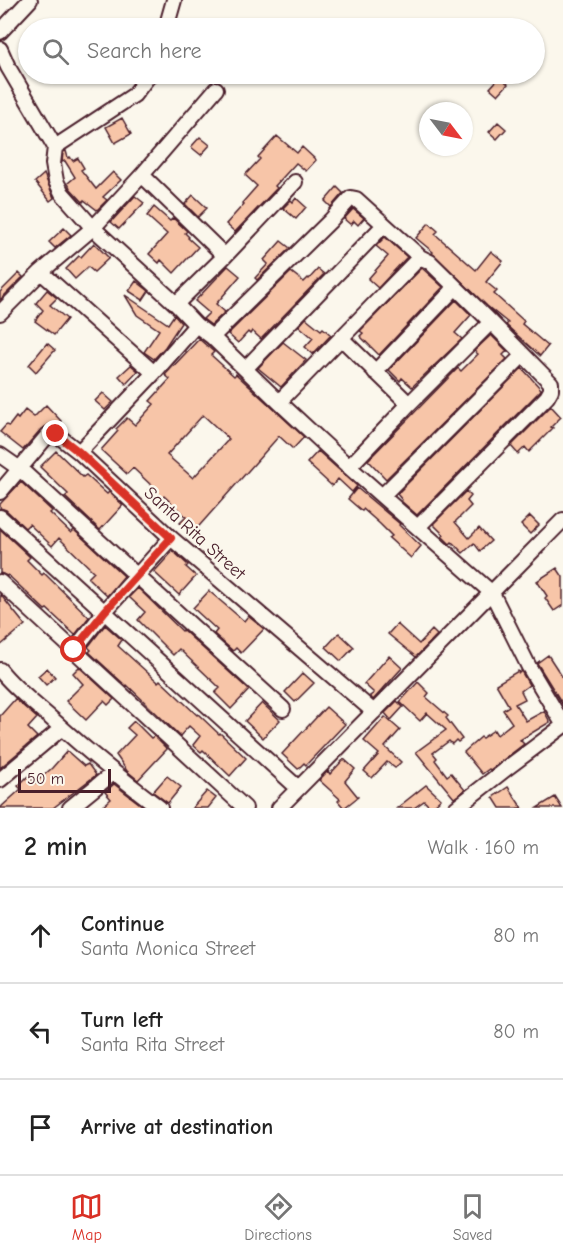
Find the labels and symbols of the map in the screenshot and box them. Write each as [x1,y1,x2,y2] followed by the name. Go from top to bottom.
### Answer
[419,102,473,156] north arrow
[42,420,68,446] route end
[140,482,250,585] street label: Santa Rita Street
[60,636,86,662] route start
[18,766,111,794] scale bar

